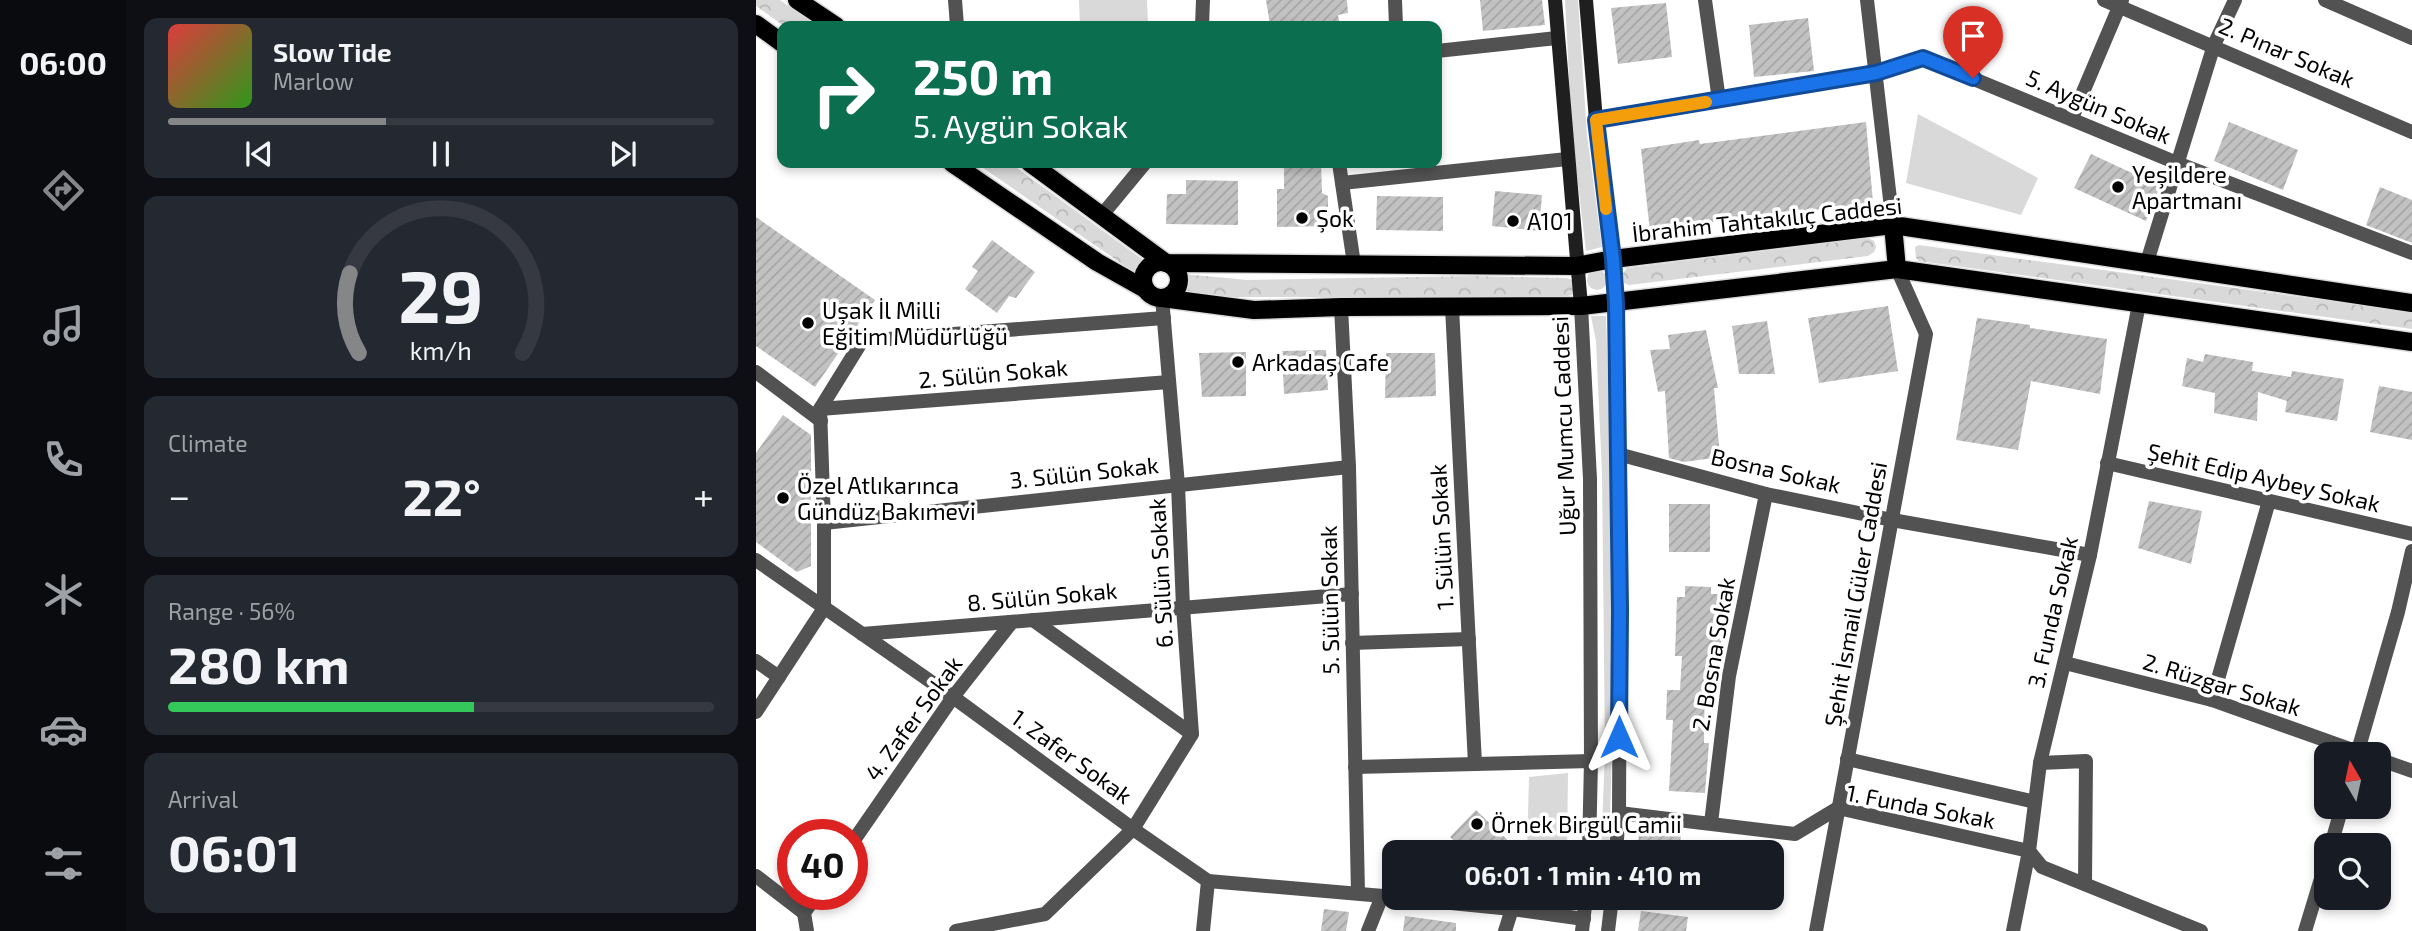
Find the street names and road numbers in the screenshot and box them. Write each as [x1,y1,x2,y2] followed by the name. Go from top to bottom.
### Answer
[2215,11,2359,93] street label: 2. Pınar Sokak
[2022,63,2176,149] street label: 5. Aygün Sokak
[1630,191,1904,248] street label: İbrahim Tahtakılıç Caddesi
[1545,316,1581,536] street label: Uğur Mumcu Caddesi
[917,353,1069,393] street label: 2. Sülün Sokak
[2145,437,2383,518] street label: Şehit Edip Aybey Sokak
[1708,441,1844,499] street label: Bosna Sokak
[1008,450,1160,494] street label: 3. Sülün Sokak
[1818,459,1893,729] street label: Şehit İsmail Güler Caddesi
[1423,463,1459,611] street label: 1. Sülün Sokak
[1142,497,1178,649] street label: 6. Sülün Sokak
[1314,525,1344,675] street label: 5. Sülün Sokak
[2021,533,2083,690] street label: 3. Funda Sokak
[966,575,1119,617] street label: 8. Sülün Sokak
[1686,575,1740,733] street label: 2. Bosna Sokak
[2140,647,2305,721] street label: 2. Rüzgar Sokak
[858,650,968,786] street label: 4. Zafer Sokak
[1006,703,1138,809] street label: 1. Zafer Sokak
[1844,778,1998,834] street label: 1. Funda Sokak

